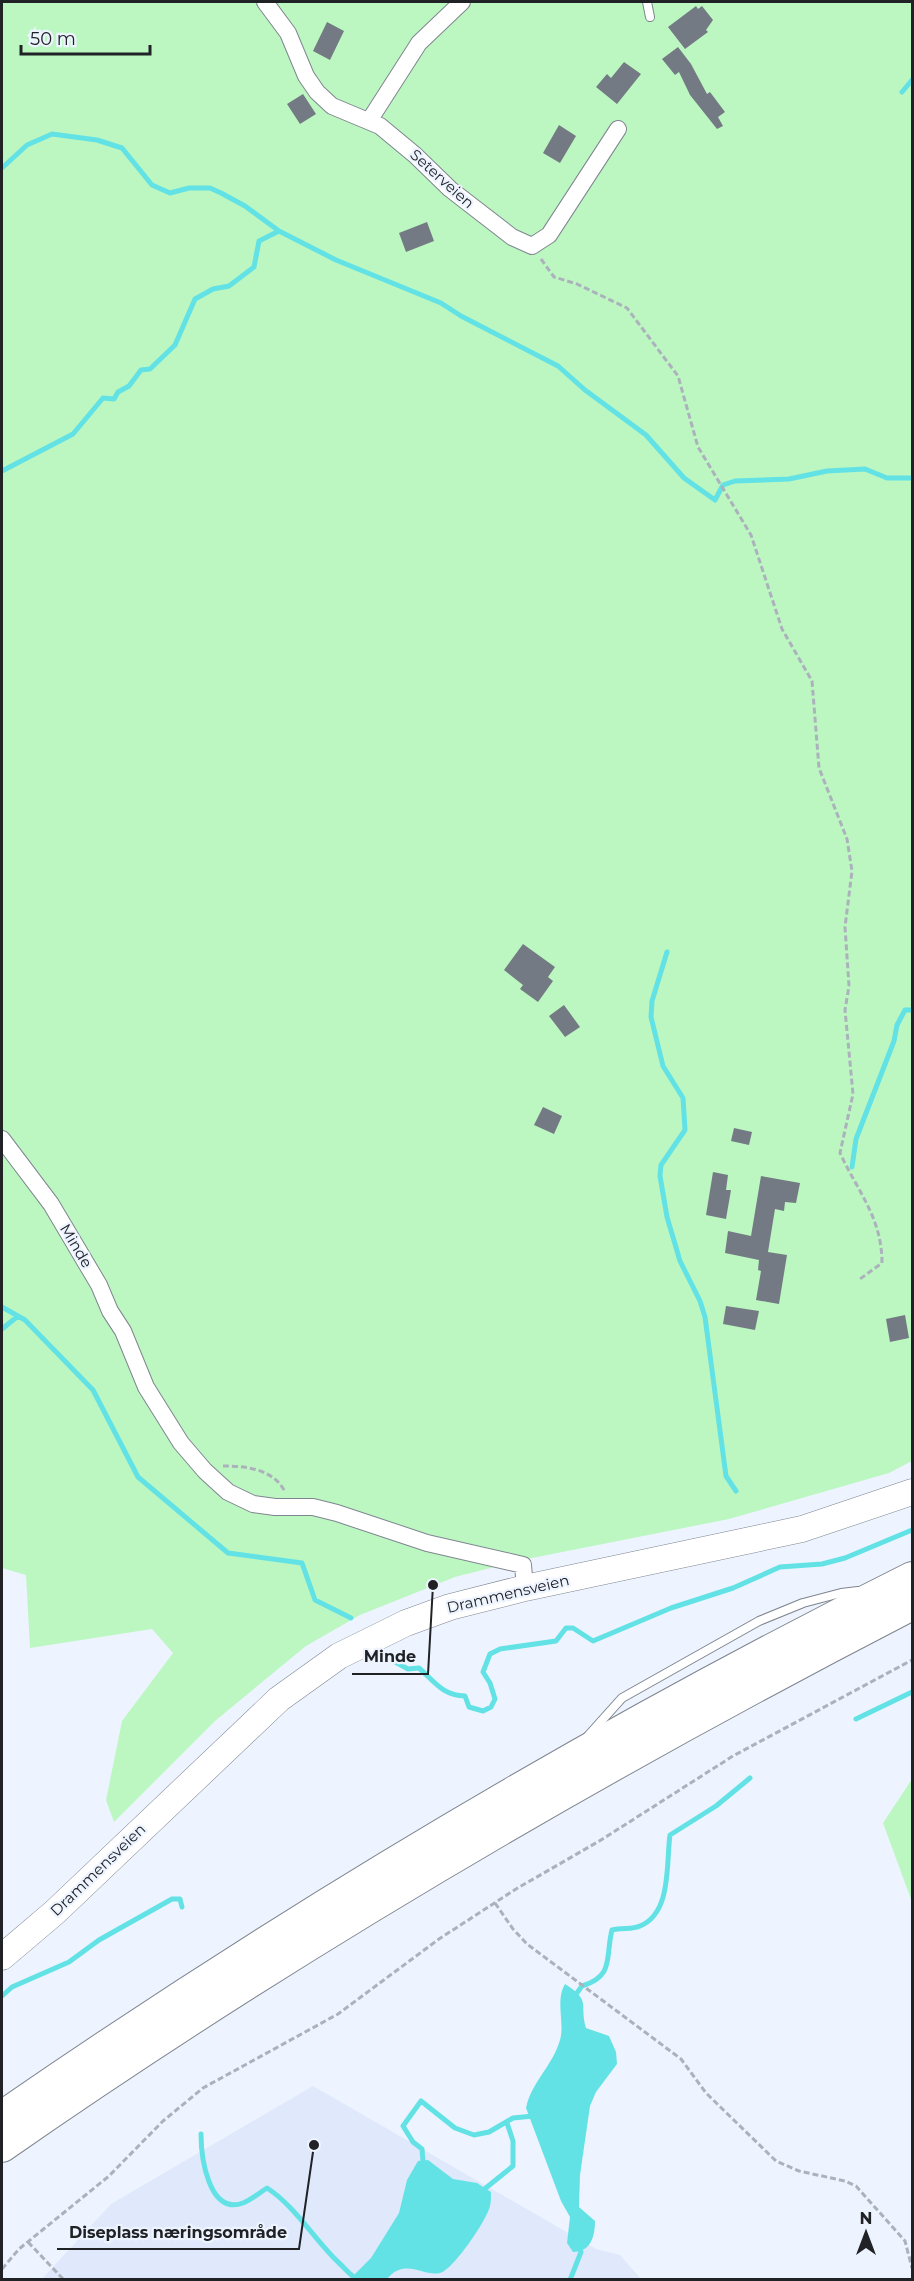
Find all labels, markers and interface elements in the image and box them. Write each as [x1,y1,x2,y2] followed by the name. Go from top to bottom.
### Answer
[21,18,150,56] scale bar
[30,28,76,50] text: 50 m
[406,145,478,212] street label: Seterveien
[56,1220,97,1271] street label: Minde
[445,1570,571,1617] street label: Drammensveien
[352,1640,428,1674] callout: Minde
[364,1647,416,1666] text: Minde
[46,1819,149,1920] street label: Drammensveien
[836,2203,896,2263] north arrow
[860,2209,872,2228] text: N
[57,2215,299,2249] callout: Diseplass næringsområde
[69,2223,287,2242] text: Diseplass næringsområde

